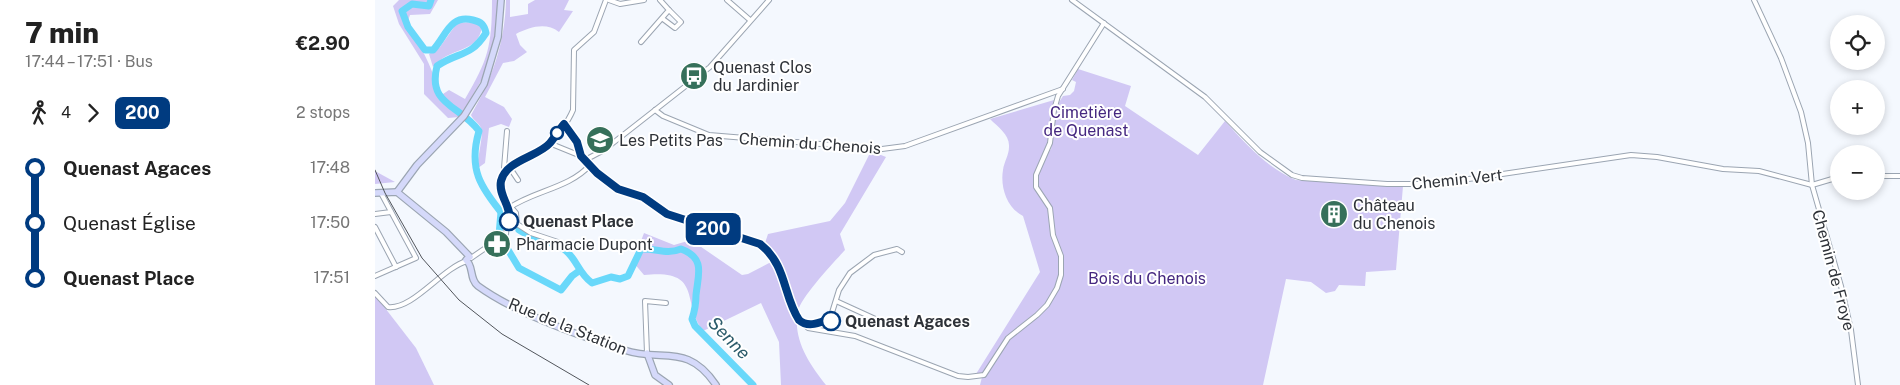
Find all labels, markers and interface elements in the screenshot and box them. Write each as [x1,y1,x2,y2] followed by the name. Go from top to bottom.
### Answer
[1830,15,1885,200] map controls
[1830,15,1885,70] button: locate
[25,16,99,49] text: 7 min
[296,32,350,54] text: €2.90
[25,52,153,71] text: 17:44 – 17:51 · Bus
[713,58,812,95] place label: Quenast Clos du Jardinier
[679,61,709,91] bus stop icon: Quenast Clos du Jardinier
[1830,80,1885,135] button: +
[25,99,53,127] icon: walk
[79,99,107,127] icon: forward
[125,102,160,123] text: 200
[61,103,71,122] text: 4
[296,103,350,122] text: 2 stops
[1044,103,1128,140] park label: Cimetière de Quenast
[585,125,615,155] school or university icon: Les Petits Pas
[550,126,564,140] unlabelled marker
[738,129,882,158] street label: Chemin du Chenois
[619,131,723,150] place label: Les Petits Pas
[1830,145,1885,200] button: −
[63,157,211,179] text: Quenast Agaces
[310,158,350,177] text: 17:48
[1411,165,1503,194] street label: Chemin Vert
[1353,196,1435,233] place label: Château du Chenois
[1319,199,1349,229] building icon: Château du Chenois
[1808,208,1859,333] street label: Chemin de Froye
[499,211,519,231] marker: Quenast Place
[63,212,196,234] text: Quenast Église
[523,212,634,231] place label: Quenast Place
[310,213,350,232] text: 17:50
[684,213,742,245] line badge: 200
[696,218,730,239] text: 200
[482,229,512,259] pharmacy icon: Pharmacie Dupont
[516,235,653,254] place label: Pharmacie Dupont
[63,267,195,289] text: Quenast Place
[314,268,350,287] text: 17:51
[1088,269,1206,288] park label: Bois du Chenois
[506,294,630,359] street label: Rue de la Station
[821,311,841,331] marker: Quenast Agaces
[704,312,755,364] water label: Senne
[845,312,970,331] place label: Quenast Agaces

